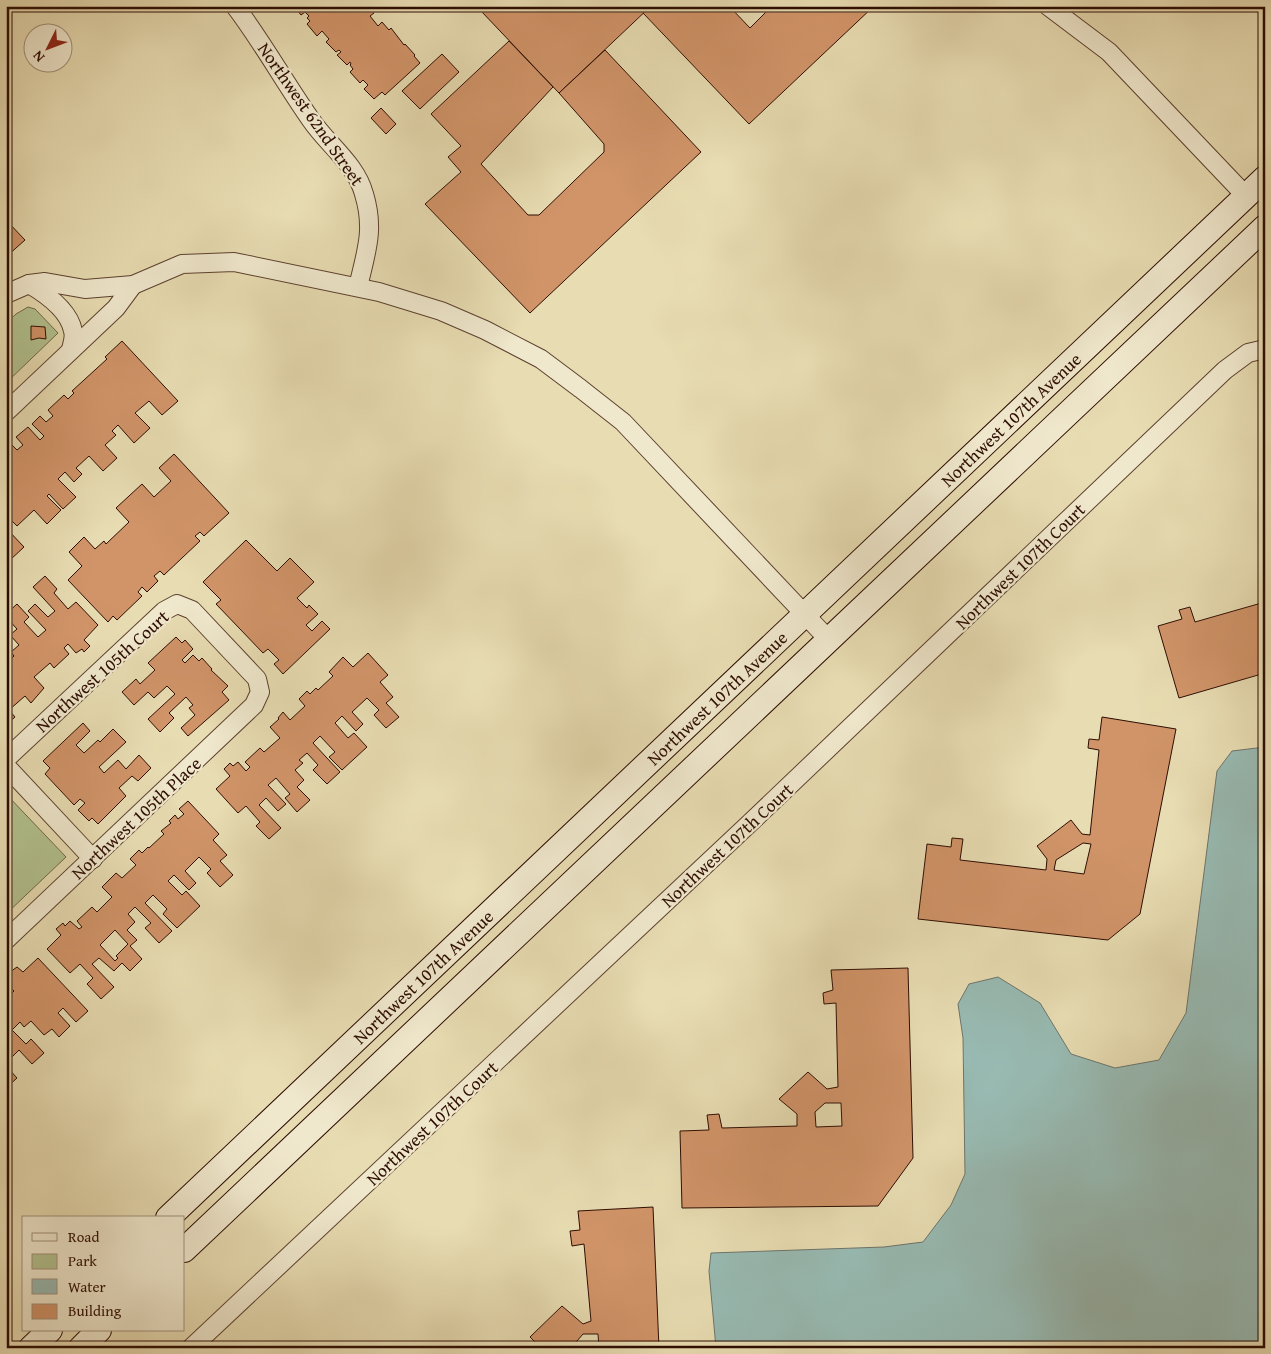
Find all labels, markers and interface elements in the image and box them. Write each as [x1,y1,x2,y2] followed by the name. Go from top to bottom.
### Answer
[22,22,72,72] north arrow
[251,37,371,192] street label: Northwest 62nd Street
[27,46,49,67] text: N
[934,346,1087,493] street label: Northwest 107th Avenue
[949,496,1092,635] street label: Northwest 107th Court
[29,603,175,739] street label: Northwest 105th Court
[640,624,793,771] street label: Northwest 107th Avenue
[65,750,207,886] street label: Northwest 105th Place
[655,776,800,914] street label: Northwest 107th Court
[346,903,499,1050] street label: Northwest 107th Avenue
[360,1054,505,1192] street label: Northwest 107th Court
[22,1216,185,1332] legend
[68,1226,99,1247] text: Road
[68,1250,97,1271] text: Park
[68,1276,106,1297] text: Water
[68,1300,122,1321] text: Building

